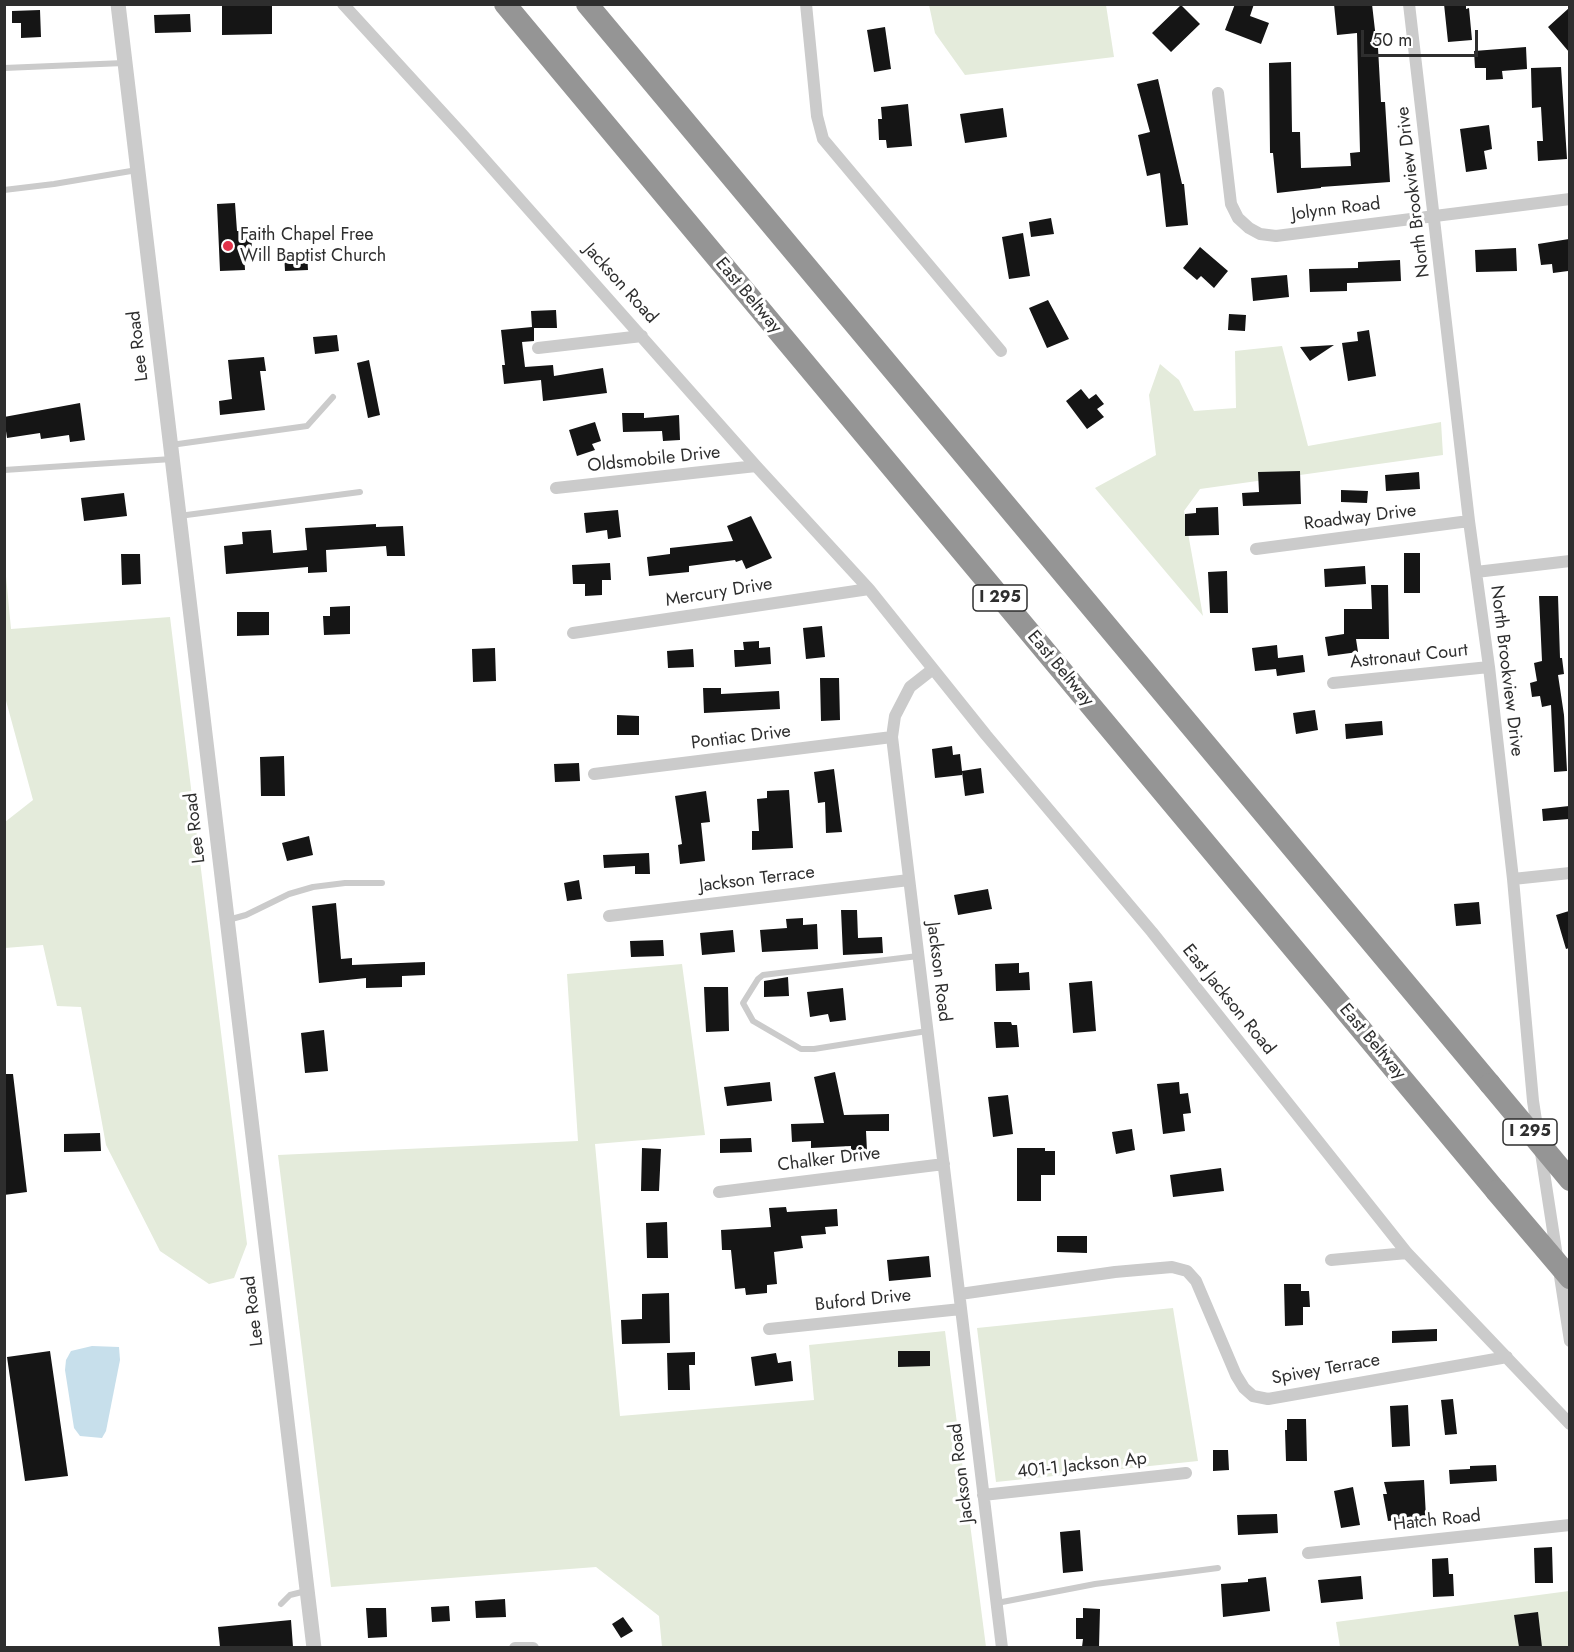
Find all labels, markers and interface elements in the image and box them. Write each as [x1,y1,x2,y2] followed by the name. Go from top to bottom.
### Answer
[1364,18,1481,56] scale bar
[1372,27,1412,53] text: 50 m
[1393,105,1435,279] street label: North Brookview Drive
[1290,194,1382,226] street label: Jolynn Road
[240,225,386,268] place label: Faith Chapel Free Will Baptist Church
[221,239,235,253] marker: Faith Chapel Free Will Baptist Church
[578,240,662,328] street label: Jackson Road
[710,254,786,338] street label: East Beltway
[124,310,154,382] street label: Lee Road
[586,442,722,478] street label: Oldsmobile Drive
[1303,500,1417,536] street label: Roadway Drive
[664,574,774,612] street label: Mercury Drive
[1485,584,1527,758] street label: North Brookview Drive
[973,585,1027,611] road number: I 295
[1022,627,1098,711] street label: East Beltway
[1349,640,1469,674] street label: Astronaut Court
[690,721,792,755] street label: Pontiac Drive
[181,792,211,864] street label: Lee Road
[698,862,816,898] street label: Jackson Terrace
[921,921,955,1023] street label: Jackson Road
[1177,940,1279,1060] street label: East Jackson Road
[1334,1000,1410,1084] street label: East Beltway
[1503,1119,1557,1145] road number: I 295
[777,1143,881,1177] street label: Chalker Drive
[239,1275,269,1347] street label: Lee Road
[814,1285,912,1317] street label: Buford Drive
[1270,1350,1382,1390] street label: Spivey Terrace
[945,1422,979,1524] street label: Jackson Road
[1016,1448,1148,1484] street label: 401-1 Jackson Ap
[1392,1506,1482,1536] street label: Hatch Road

